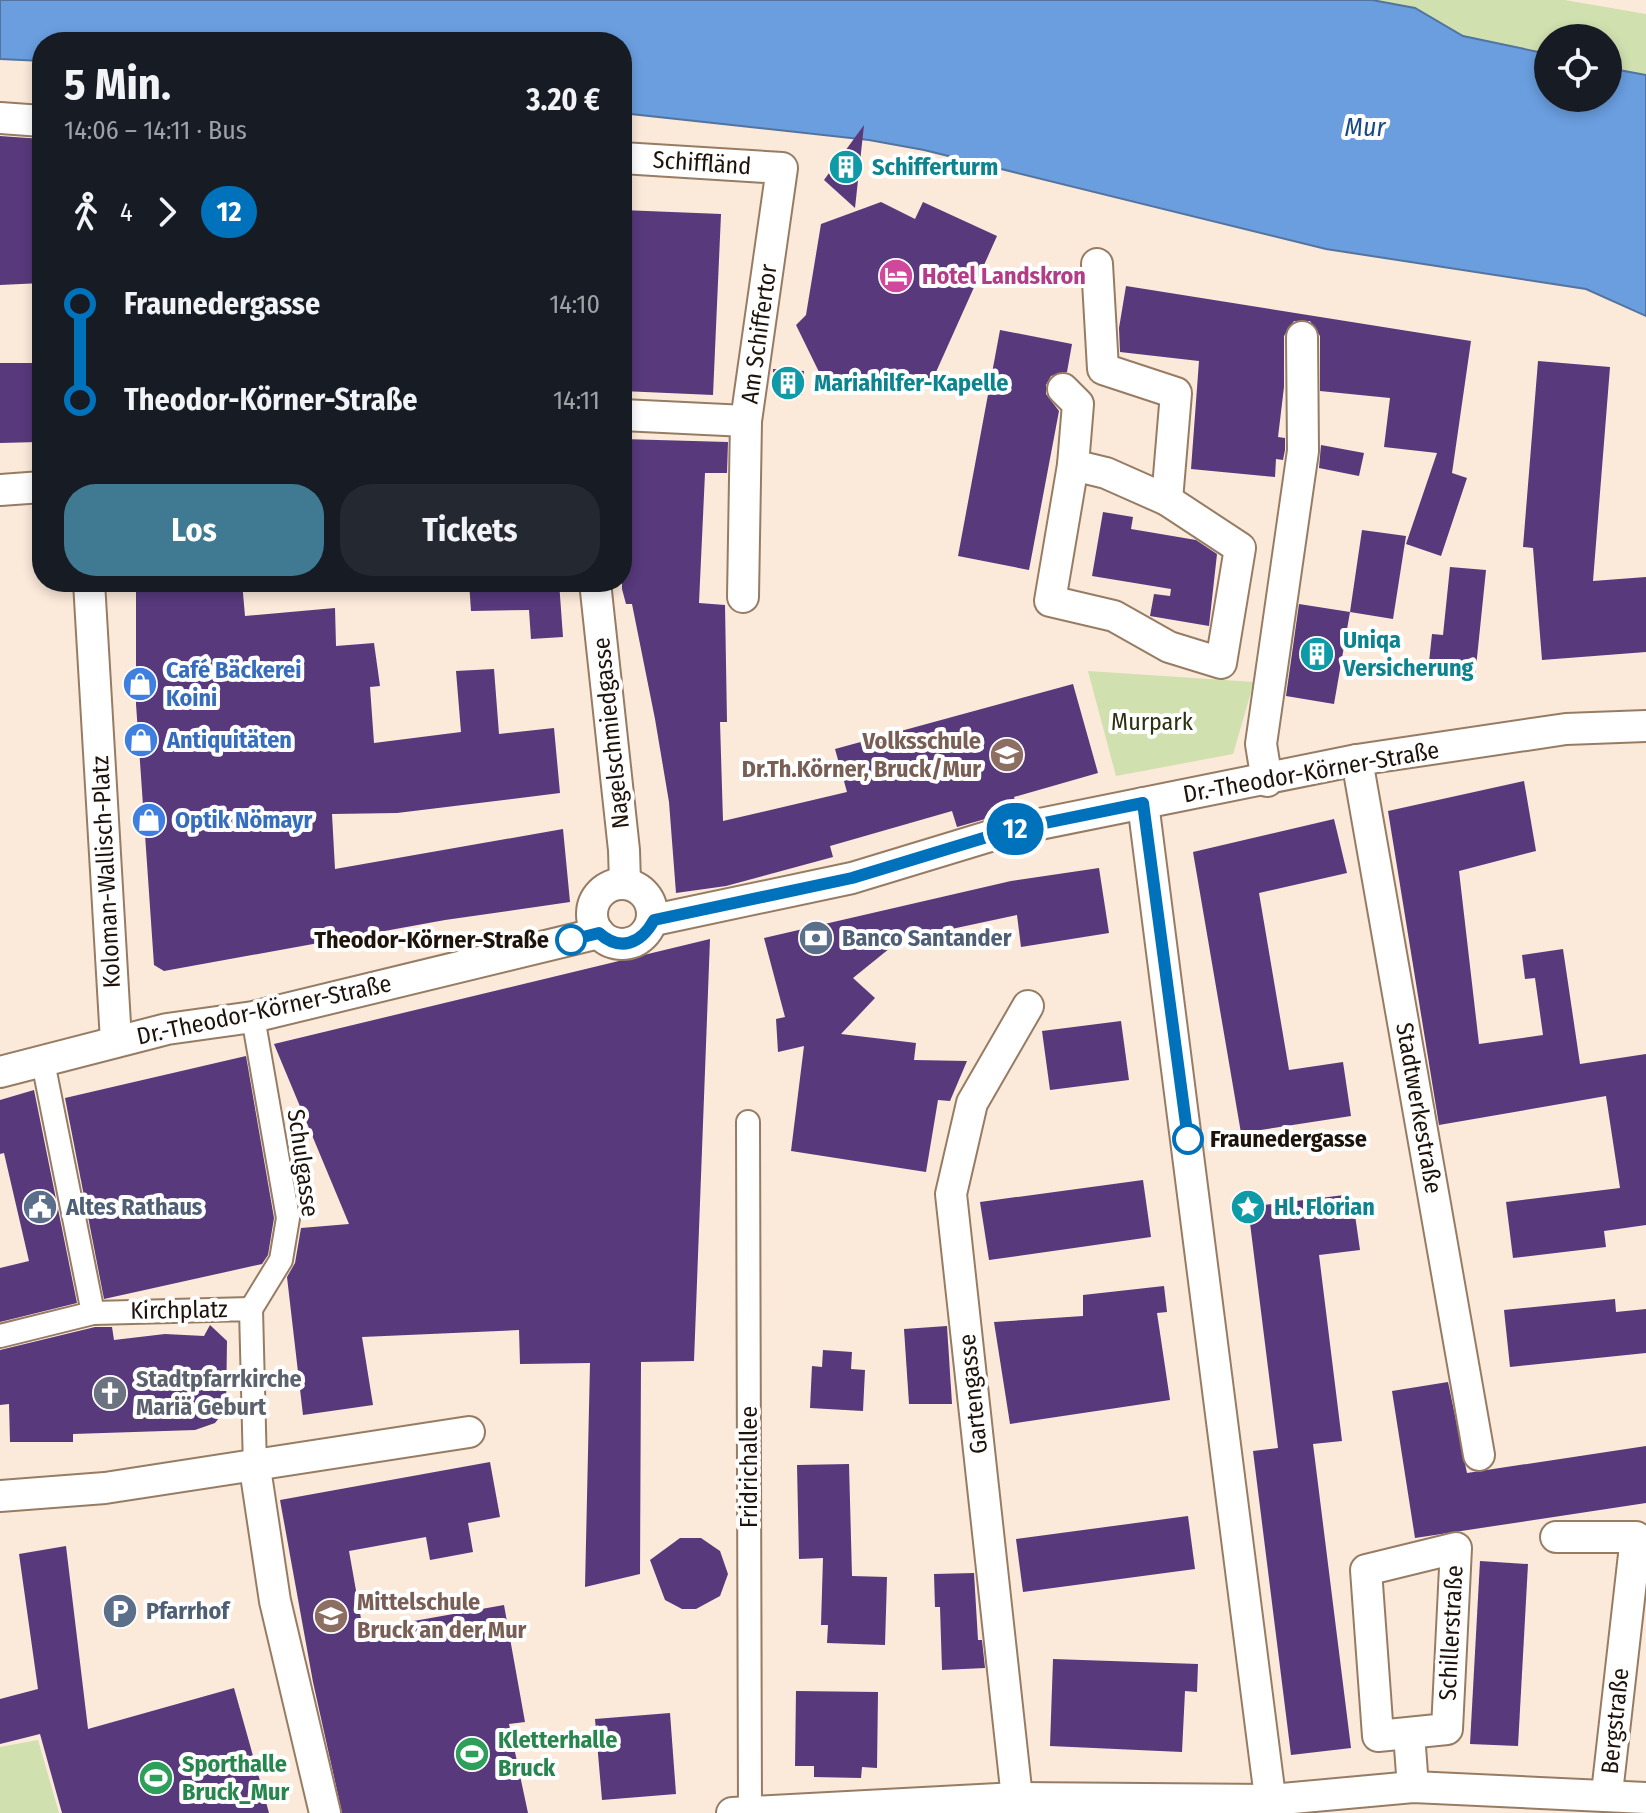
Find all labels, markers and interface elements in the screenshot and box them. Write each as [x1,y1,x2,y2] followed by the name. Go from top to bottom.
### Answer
[1534,24,1622,112] map controls
[1534,24,1622,112] button: locate
[64,58,171,111] text: 5 Min.
[526,82,600,118] text: 3.20 €
[1345,112,1386,143] water label: Mur
[64,115,247,146] text: 14:06 – 14:11 · Bus
[652,146,752,180] street label: Schiffländ
[827,148,865,186] building icon: Schifferturm
[872,153,998,181] place label: Schifferturm
[64,190,108,234] icon: walk
[145,190,189,234] icon: forward
[217,195,241,228] text: 12
[120,197,133,228] text: 4
[877,257,915,295] hotel icon: Hotel Landskron
[735,262,783,406] street label: Am Schiffertor
[922,262,1086,290] place label: Hotel Landskron
[124,286,320,322] text: Fraunedergasse
[549,289,600,320] text: 14:10
[769,364,807,402] building icon: Mariahilfer-Kapelle
[814,369,1008,397] place label: Mariahilfer-Kapelle
[124,382,417,418] text: Theodor-Körner-Straße
[553,385,600,416] text: 14:11
[64,484,324,576] button: Los
[340,484,600,576] button: Tickets
[1342,626,1473,682] place label: Uniqa Versicherung
[1298,635,1336,673] building icon: Uniqa Versicherung
[587,636,635,830] street label: Nagelschmiedgasse
[166,656,301,712] place label: Café Bäckerei Koini
[121,665,159,703] shop icon: Café Bäckerei Koini
[1111,708,1194,736] park label: Murpark
[122,721,160,759] shop icon: Antiquitäten
[166,726,292,754] place label: Antiquitäten
[742,727,981,783] place label: Volksschule Dr.Th.Körner, Bruck/Mur
[988,736,1026,774] school or university icon: Volksschule Dr.Th.Körner, Bruck/Mur
[1181,736,1441,808] street label: Dr.-Theodor-Körner-Straße
[86,755,126,989] street label: Koloman-Wallisch-Platz
[130,801,168,839] shop icon: Optik Nömayr
[979,803,1051,855] line badge: 12
[175,806,313,834] place label: Optik Nömayr
[1003,812,1027,845] text: 12
[797,919,835,957] bank icon: Banco Santander
[842,924,1012,952] place label: Banco Santander
[556,925,586,955] marker: Theodor-Körner-Straße
[314,926,549,954] place label: Theodor-Körner-Straße
[134,969,394,1051] street label: Dr.-Theodor-Körner-Straße
[1390,1020,1448,1196] street label: Stadtwerkestraße
[282,1107,324,1219] street label: Schulgasse
[1173,1124,1203,1154] marker: Fraunedergasse
[1210,1125,1367,1153] place label: Fraunedergasse
[21,1188,59,1226] public building icon: Altes Rathaus
[1229,1188,1267,1226] place icon: Hl. Florian
[65,1193,203,1221] place label: Altes Rathaus
[1274,1193,1375,1221] place label: Hl. Florian
[130,1295,228,1325] street label: Kirchplatz
[953,1333,993,1455] street label: Gartengasse
[136,1365,302,1421] place label: Stadtpfarrkirche Mariä Geburt
[91,1374,129,1412] church icon: Stadtpfarrkirche Mariä Geburt
[735,1406,763,1528] street label: Fridrichallee
[1433,1565,1469,1701] street label: Schillerstraße
[357,1588,527,1644] place label: Mittelschule Bruck an der Mur
[101,1592,139,1630] parking icon: Pfarrhof
[146,1597,231,1625] place label: Pfarrhof
[312,1597,350,1635] school or university icon: Mittelschule Bruck an der Mur
[1596,1667,1634,1775] street label: Bergstraße
[498,1726,617,1782] place label: Kletterhalle Bruck
[453,1735,491,1773] sports icon: Kletterhalle Bruck
[182,1750,289,1806] place label: Sporthalle Bruck_Mur
[137,1759,175,1797] sports icon: Sporthalle Bruck_Mur

